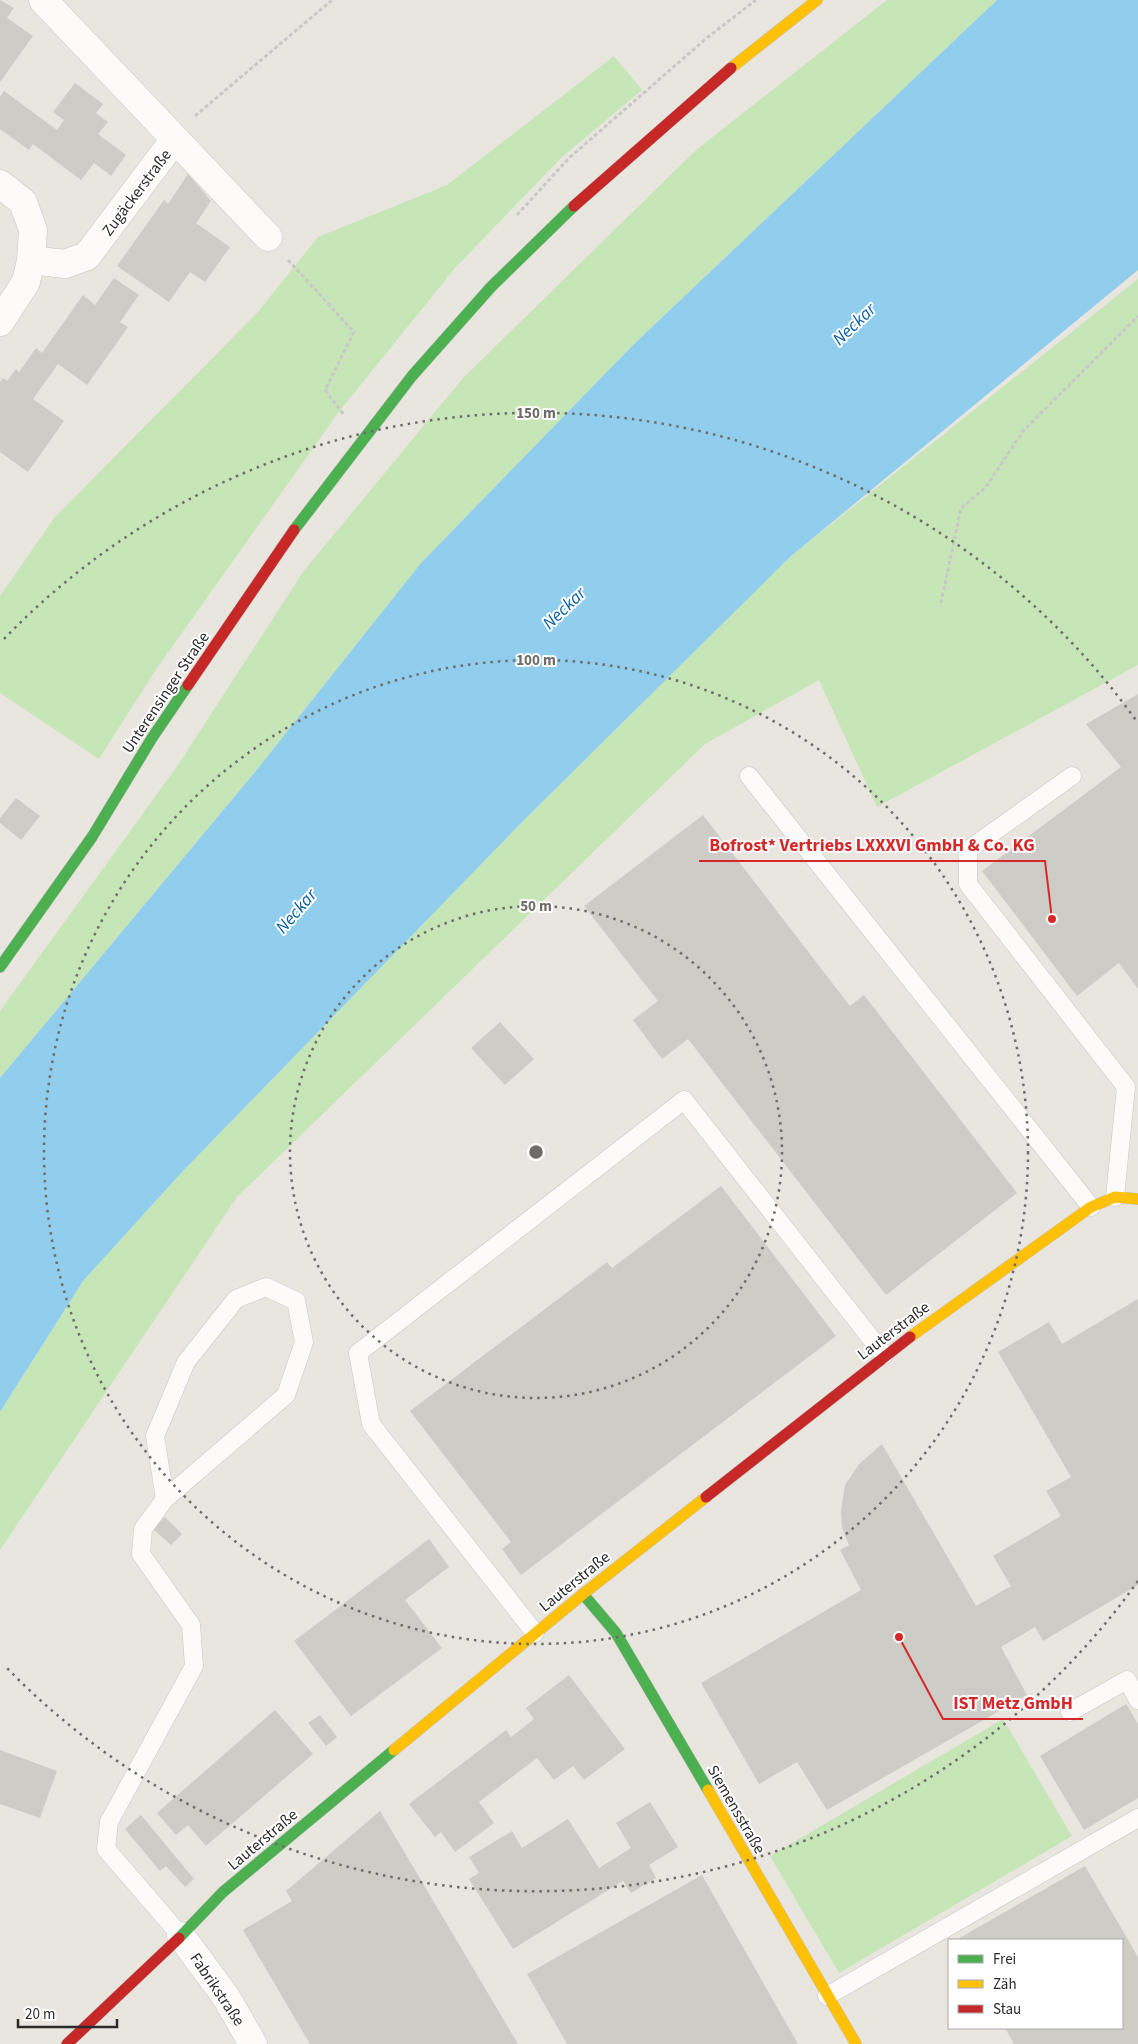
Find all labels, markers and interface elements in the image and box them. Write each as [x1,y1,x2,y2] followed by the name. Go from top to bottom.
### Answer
[97,145,177,241] street label: Zugäckerstraße
[827,297,882,351] water label: Neckar
[516,403,556,424] text: 150 m
[537,581,592,635] water label: Neckar
[117,627,215,758] street label: Unterensinger Straße
[516,650,556,671] text: 100 m
[699,828,1045,861] callout: Bofrost* Vertriebs LXXXVI GmbH & Co. KG
[709,833,1035,858] text: Bofrost* Vertriebs LXXXVI GmbH & Co. KG
[270,883,323,939] water label: Neckar
[520,896,552,917] text: 50 m
[527,1143,545,1161] centre of rings
[853,1296,934,1365] street label: Lauterstraße
[535,1546,615,1617] street label: Lauterstraße
[943,1686,1083,1719] callout: IST Metz GmbH
[953,1691,1073,1716] text: IST Metz GmbH
[702,1761,771,1858] street label: Siemensstraße
[223,1804,302,1876] street label: Lauterstraße
[948,1939,1123,2029] legend
[185,1949,250,2031] street label: Fabrikstraße
[993,1949,1016,1970] text: Frei
[993,1974,1017,1995] text: Zäh
[18,1996,116,2028] scale bar
[993,1999,1021,2020] text: Stau
[25,2004,55,2025] text: 20 m

